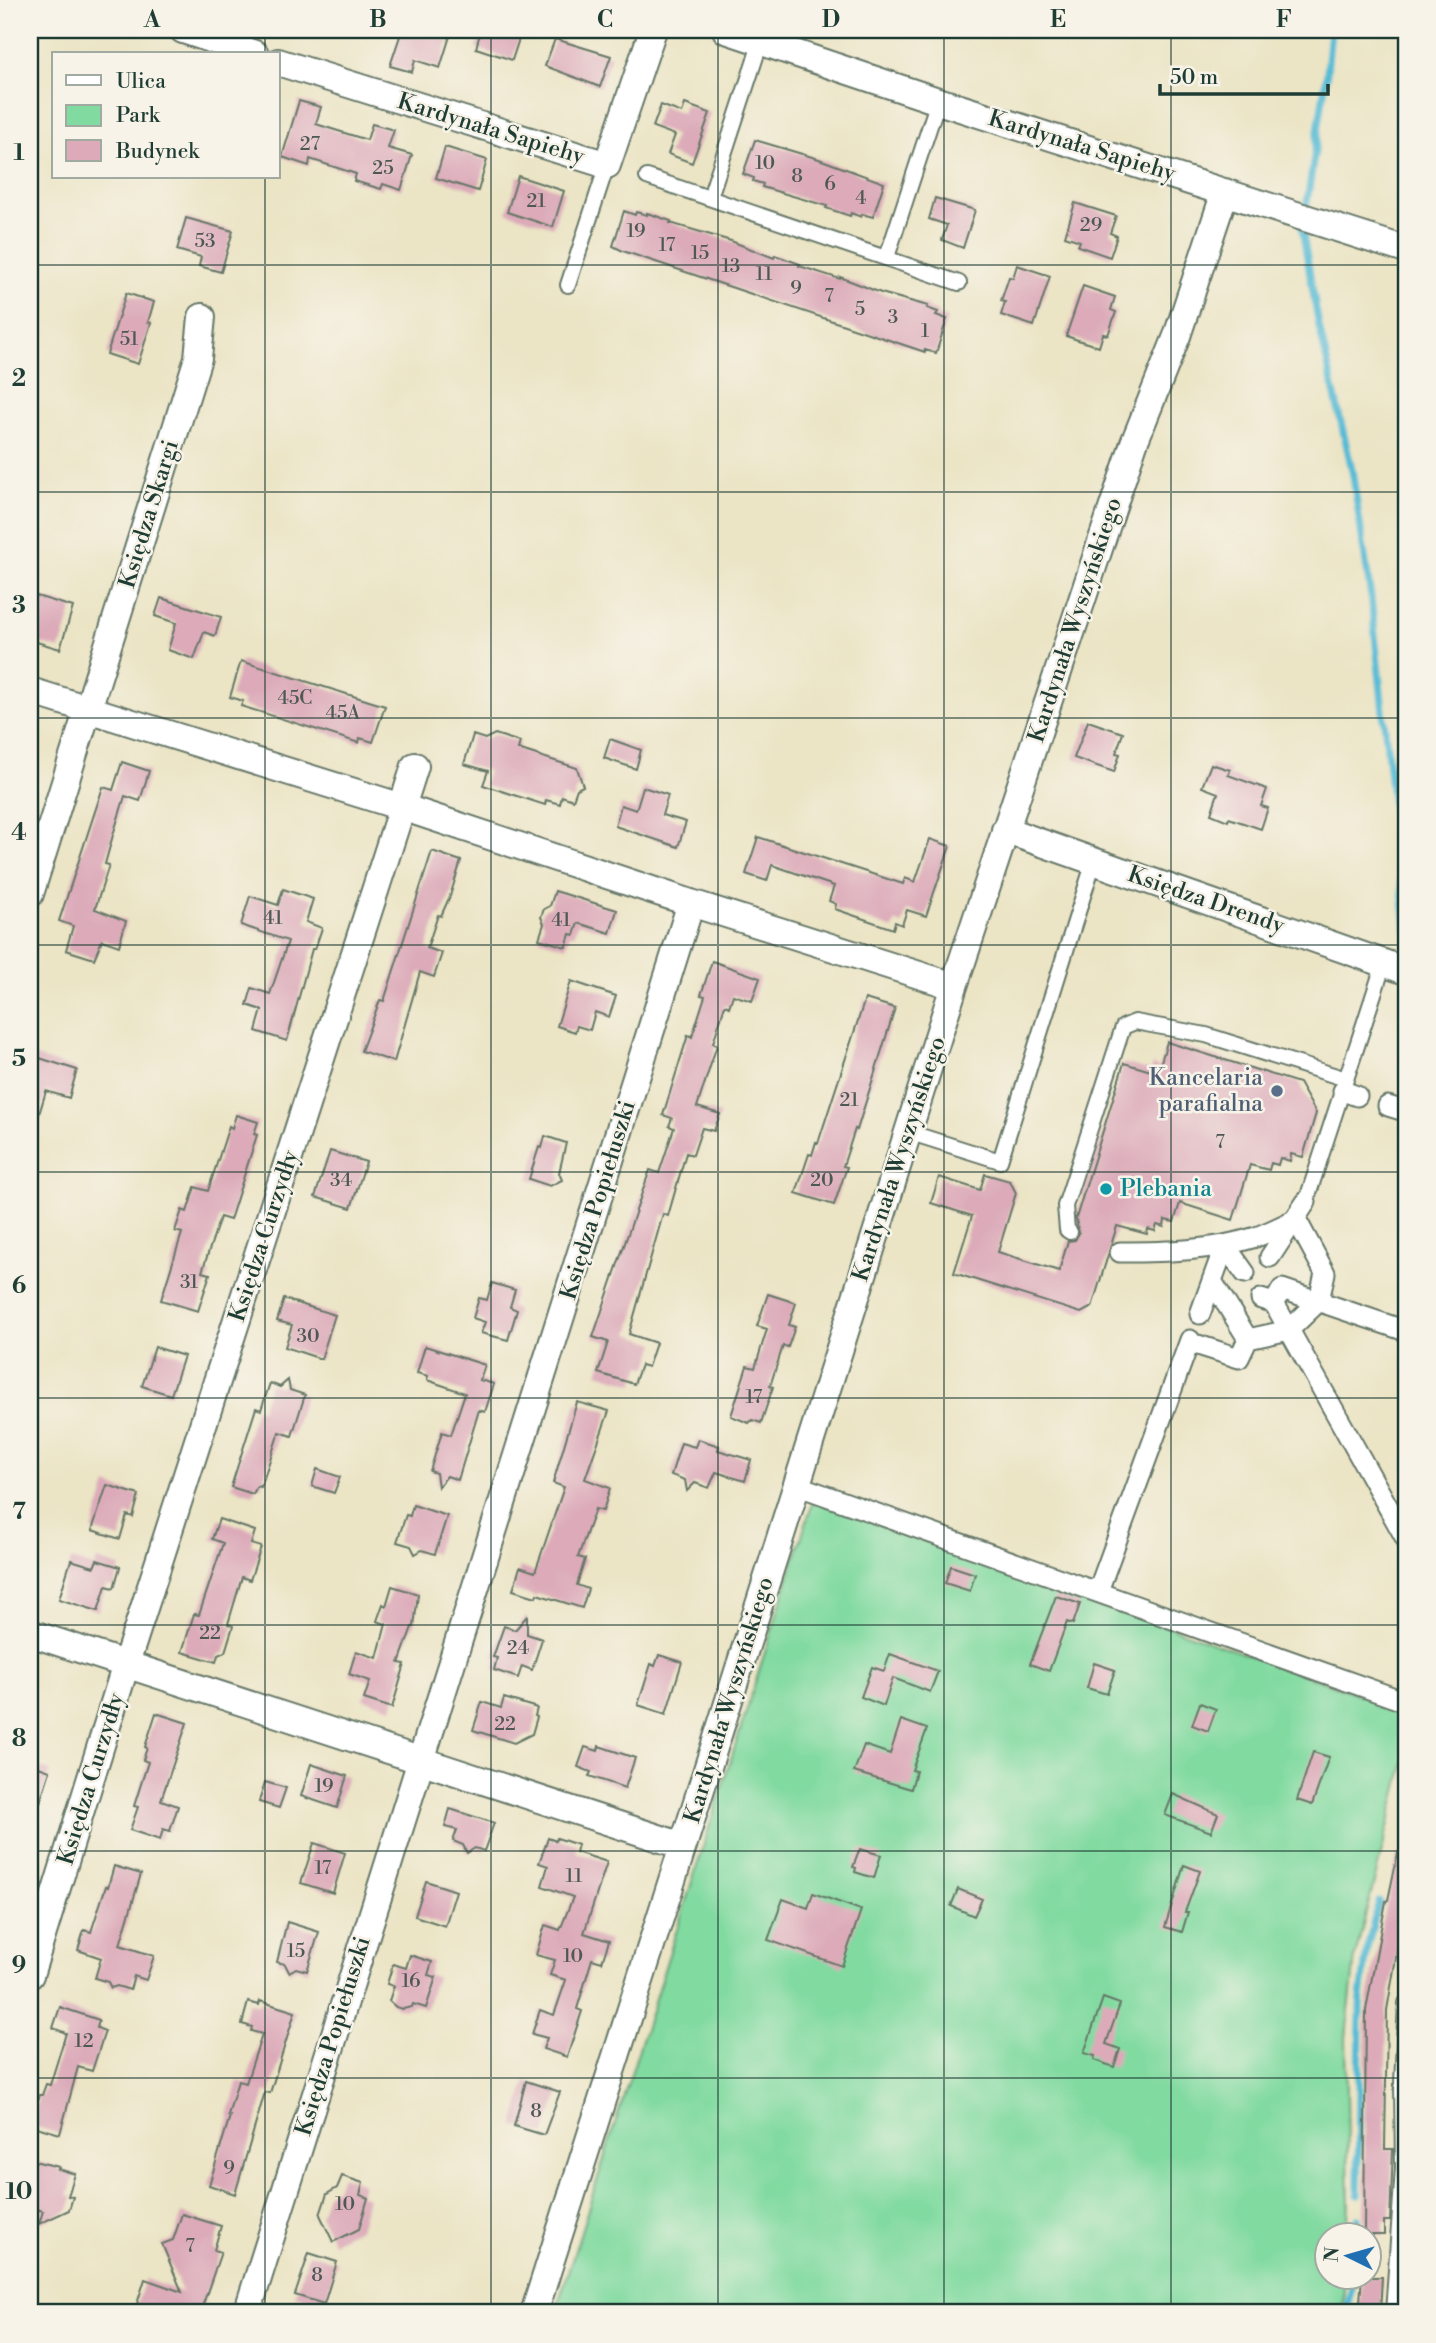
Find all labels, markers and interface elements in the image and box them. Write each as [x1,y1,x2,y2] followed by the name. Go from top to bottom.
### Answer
[143,6,161,34] text: A
[369,6,387,34] text: B
[597,6,613,34] text: C
[822,6,840,34] text: D
[1050,6,1066,34] text: E
[1276,6,1292,34] text: F
[52,52,280,178] legend
[1160,52,1328,96] scale bar
[1170,65,1218,91] text: 50 m
[116,69,166,95] text: Ulica
[394,87,589,171] street label: Kardynała Sapiehy
[116,103,161,129] text: Park
[985,104,1180,188] street label: Kardynała Sapiehy
[300,132,321,156] house number: 27
[13,139,25,167] text: 1
[115,139,200,165] text: Budynek
[755,151,775,175] house number: 10
[372,156,394,180] house number: 25
[791,164,803,188] house number: 8
[824,172,836,196] house number: 6
[855,186,867,210] house number: 4
[526,189,546,213] house number: 21
[1080,213,1102,237] house number: 29
[626,219,646,243] house number: 19
[195,229,215,253] house number: 53
[659,233,676,257] house number: 17
[691,241,709,265] house number: 15
[722,254,740,278] house number: 13
[756,262,773,286] house number: 11
[790,276,802,300] house number: 9
[824,284,834,308] house number: 7
[855,297,865,321] house number: 5
[888,305,898,329] house number: 3
[921,319,929,343] house number: 1
[120,327,138,351] house number: 51
[12,365,26,393] text: 2
[113,437,185,591] street label: Księdza Skargi
[1022,494,1128,746] street label: Kardynała Wyszyńskiego
[12,592,26,620] text: 3
[278,686,312,710] house number: 45C
[326,701,361,725] house number: 45A
[11,819,27,847] text: 4
[1124,860,1289,940] street label: Księdza Drendy
[263,906,283,930] house number: 41
[551,908,571,932] house number: 41
[846,1033,952,1285] street label: Kardynała Wyszyńskiego
[12,1045,26,1073] text: 5
[1149,1064,1263,1118] place label: Kancelaria parafialna
[1269,1083,1285,1099] marker: Kancelaria parafialna
[839,1088,859,1112] house number: 21
[554,1097,642,1303] street label: Księdza Popiełuszki
[1215,1130,1225,1154] house number: 7
[223,1146,305,1325] street label: Księdza Curzydły
[330,1168,352,1192] house number: 34
[810,1168,834,1192] house number: 20
[1120,1175,1212,1203] place label: Plebania
[1098,1181,1114,1197] marker: Plebania
[180,1270,198,1294] house number: 31
[12,1272,26,1300] text: 6
[296,1324,320,1348] house number: 30
[746,1385,763,1409] house number: 17
[12,1498,26,1526] text: 7
[678,1574,780,1826] street label: Kardynała Wyszyńskiego
[199,1621,221,1645] house number: 22
[507,1636,529,1660] house number: 24
[52,1689,131,1868] street label: Księdza Curzydły
[494,1712,516,1736] house number: 22
[12,1725,26,1753] text: 8
[314,1774,334,1798] house number: 19
[315,1856,332,1880] house number: 17
[566,1864,583,1888] house number: 11
[289,1933,377,2139] street label: Księdza Popiełuszki
[287,1939,305,1963] house number: 15
[563,1944,583,1968] house number: 10
[12,1952,26,1980] text: 9
[401,1969,421,1993] house number: 16
[74,2029,94,2053] house number: 12
[530,2099,542,2123] house number: 8
[223,2156,235,2180] house number: 9
[5,2178,33,2206] text: 10
[335,2192,355,2216] house number: 10
[1314,2220,1384,2290] north arrow
[185,2234,195,2258] house number: 7
[1319,2246,1345,2263] text: N
[311,2263,323,2287] house number: 8

